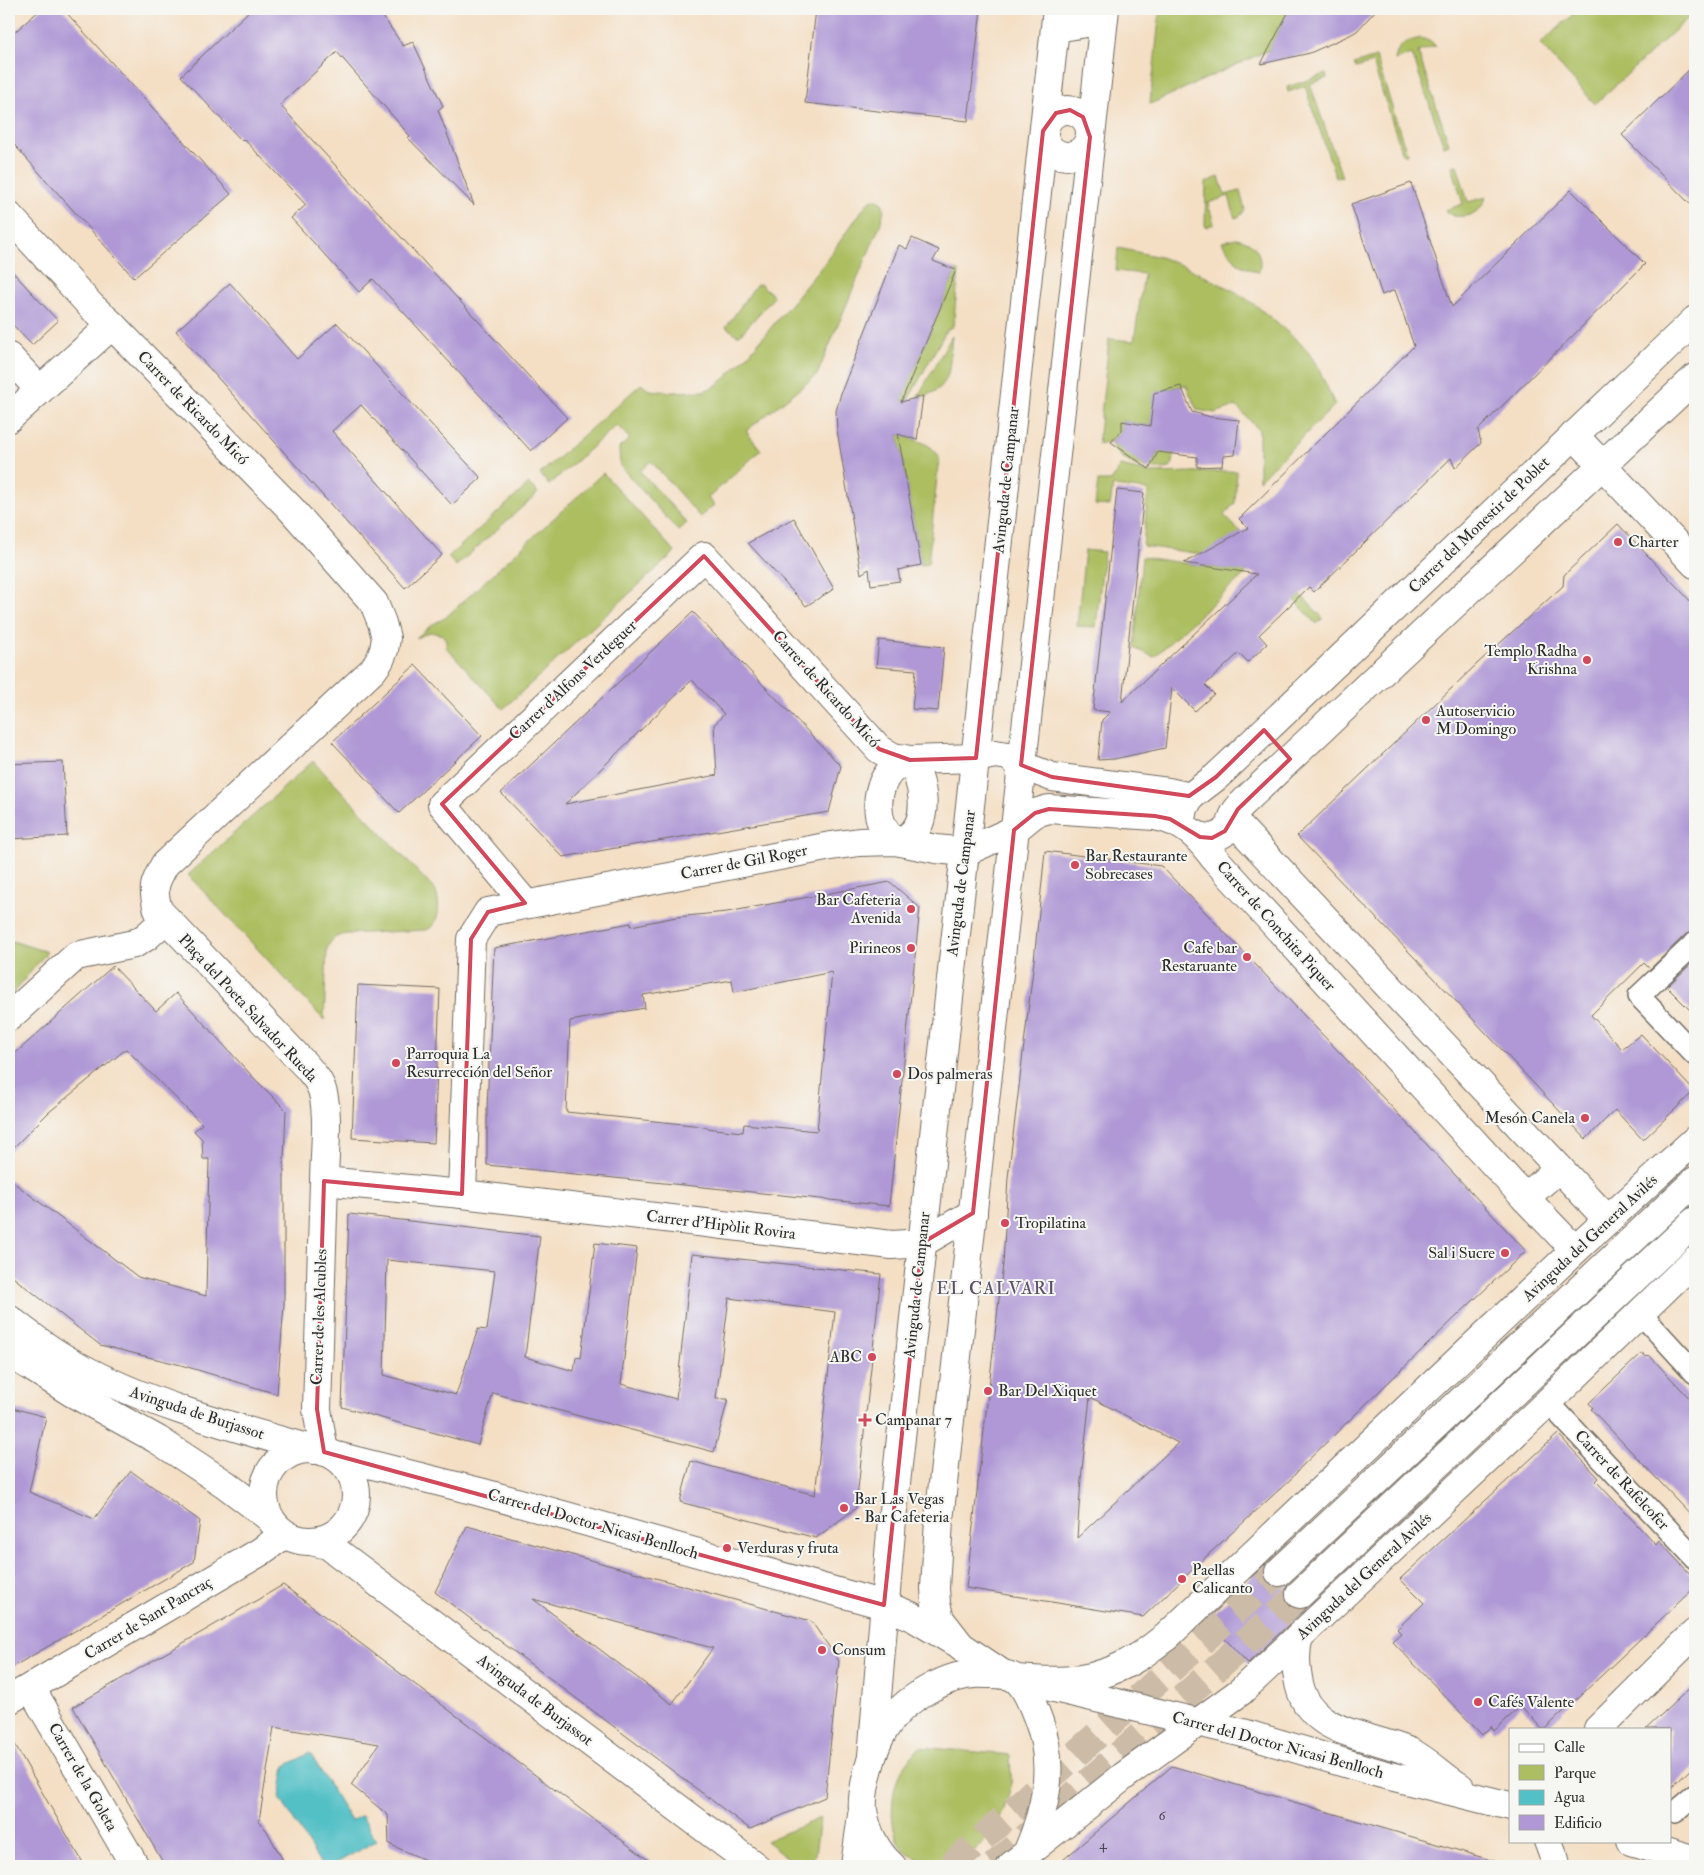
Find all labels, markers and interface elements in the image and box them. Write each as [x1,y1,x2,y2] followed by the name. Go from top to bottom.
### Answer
[133,347,253,470] street label: Carrer de Ricardo Micó
[988,406,1025,555] street label: Avinguda de Campanar
[1404,452,1554,598] street label: Carrer del Monestir de Poblet
[1628,532,1679,552] place label: Charter
[1612,536,1624,548] marker: Charter
[505,615,641,744] street label: Carrer d'Alfons Verdeguer
[768,626,884,752] street label: Carrer de Ricardo Micó
[1484,641,1577,679] place label: Templo Radha Krishna
[1581,654,1593,666] marker: Templo Radha Krishna
[1435,701,1516,739] place label: Autoservicio M Domingo
[1420,714,1432,726] marker: Autoservicio M Domingo
[942,809,981,958] street label: Avinguda de Campanar
[679,840,809,884] street label: Carrer de Gil Roger
[1085,846,1188,884] place label: Bar Restaurante Sobrecases
[1212,857,1340,995] street label: Carrer de Conchita Piquer
[1069,859,1081,871] marker: Bar Restaurante Sobrecases
[816,890,901,928] place label: Bar Cafeteria Avenida
[905,903,917,915] marker: Bar Cafeteria Avenida
[174,930,322,1087] street label: Plaça del Poeta Salvador Rueda
[849,938,901,958] place label: Pirineos
[1161,938,1237,976] place label: Cafe bar Restaruante
[905,942,917,954] marker: Pirineos
[1241,951,1253,963] marker: Cafe bar Restaruante
[406,1044,552,1082] place label: Parroquia La Resurrección del Señor
[390,1057,402,1069] marker: Parroquia La Resurrección del Señor
[907,1064,992,1085] place label: Dos palmeras
[891,1068,903,1080] marker: Dos palmeras
[1484,1108,1575,1128] place label: Mesón Canela
[1579,1112,1591,1124] marker: Mesón Canela
[1518,1170,1662,1307] street label: Avinguda del General Avilés
[645,1206,797,1245] street label: Carrer d'Hipòlit Rovira
[899,1211,936,1360] street label: Avinguda de Campanar
[1015,1213,1086,1234] place label: Tropilatina
[999,1217,1011,1229] marker: Tropilatina
[1428,1243,1495,1263] place label: Sal i Sucre
[1499,1247,1511,1259] marker: Sal i Sucre
[307,1248,331,1386] street label: Carrer de les Alcubles
[936,1277,1056,1300] district label: EL CALVARI
[829,1347,862,1367] place label: ABC
[866,1351,878,1363] marker: ABC
[998,1381,1097,1401] place label: Bar Del Xiquet
[126,1382,267,1444] street label: Avinguda de Burjassot
[982,1385,994,1397] marker: Bar Del Xiquet
[875,1410,952,1431] place label: Campanar 7
[859,1414,871,1426] marker: Campanar 7
[1570,1426,1674,1534] street label: Carrer de Rafelcofer
[485,1484,701,1564] street label: Carrer del Doctor Nicasi Benlloch
[854,1489,950,1527] place label: Bar Las Vegas - Bar Cafeteria
[838,1502,850,1514] marker: Bar Las Vegas - Bar Cafeteria
[1292,1508,1436,1645] street label: Avinguda del General Avilés
[737,1538,839,1558] place label: Verduras y fruta
[721,1542,733,1554] marker: Verduras y fruta
[1192,1560,1253,1598] place label: Paellas Calicanto
[81,1572,216,1664] street label: Carrer de Sant Pancraç
[1176,1573,1188,1585] marker: Paellas Calicanto
[832,1640,886,1660] place label: Consum
[816,1644,828,1656] marker: Consum
[472,1649,597,1750] street label: Avinguda de Burjassot
[1488,1692,1574,1712] place label: Cafés Valente
[1472,1696,1484,1708] marker: Cafés Valente
[1170,1707,1387,1783] street label: Carrer del Doctor Nicasi Benlloch
[44,1719,122,1835] street label: Carrer de la Goleta
[1509,1728,1672,1842] legend
[1554,1738,1585,1757] text: Calle
[1554,1764,1596,1783] text: Parque
[1553,1788,1586,1807] text: Agua
[1158,1807,1166,1824] house number: 6
[1554,1814,1602,1833] text: Edificio
[1099,1836,1108,1853] house number: 4

